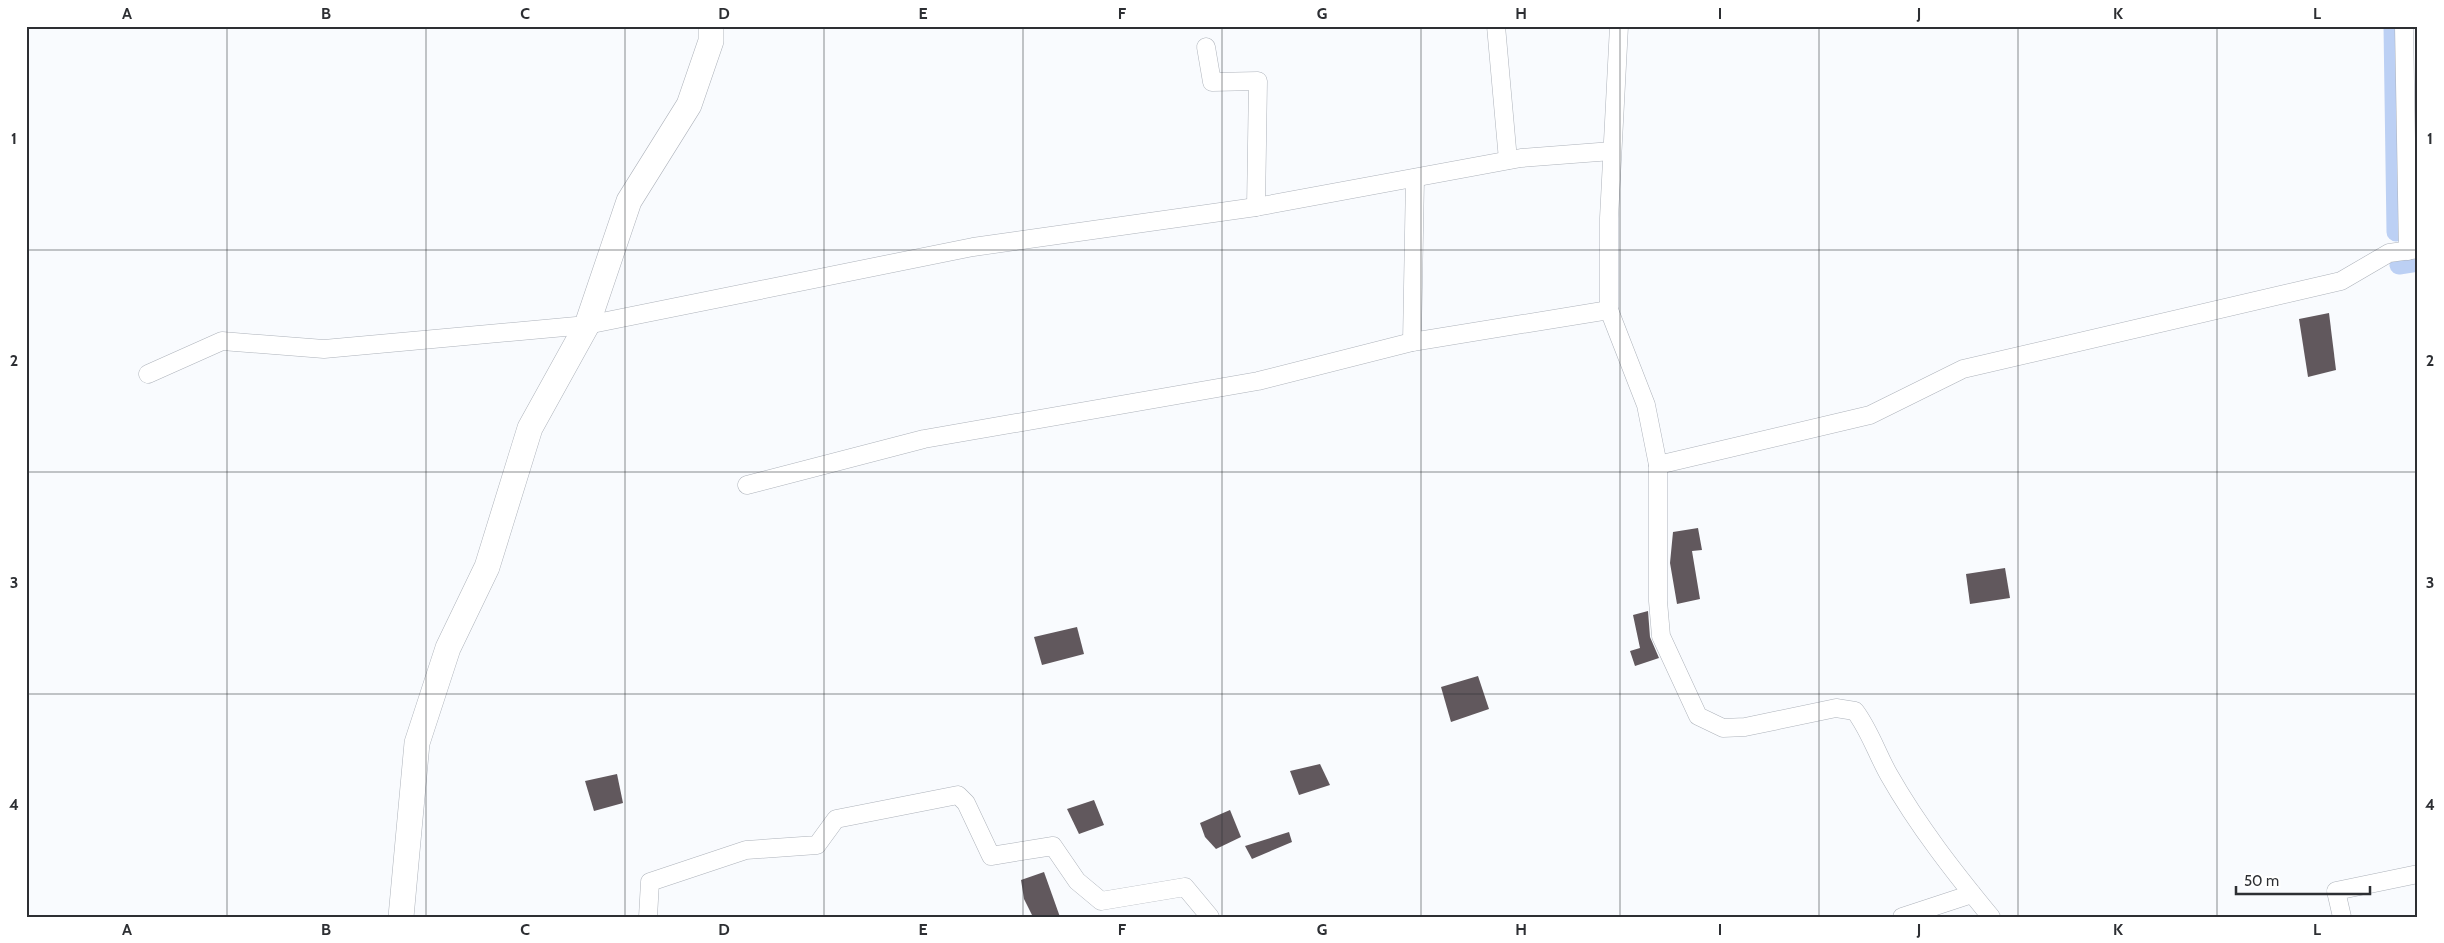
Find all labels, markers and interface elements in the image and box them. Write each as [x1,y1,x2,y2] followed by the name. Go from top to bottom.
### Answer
[122,4,132,23] text: A
[321,4,331,23] text: B
[520,4,530,23] text: C
[718,4,730,23] text: D
[918,4,928,23] text: E
[1118,4,1127,23] text: F
[1317,4,1327,23] text: G
[1515,4,1527,23] text: H
[1718,4,1722,23] text: I
[1916,4,1921,23] text: J
[2113,4,2123,23] text: K
[2313,4,2321,23] text: L
[11,129,17,148] text: 1
[2427,129,2433,148] text: 1
[10,351,18,370] text: 2
[2426,351,2434,370] text: 2
[10,573,18,592] text: 3
[2426,573,2434,592] text: 3
[9,795,19,814] text: 4
[2425,795,2435,814] text: 4
[2236,863,2370,895] scale bar
[2244,872,2279,890] text: 50 m
[122,920,132,939] text: A
[321,920,331,939] text: B
[520,920,530,939] text: C
[718,920,730,939] text: D
[918,920,928,939] text: E
[1118,920,1127,939] text: F
[1317,920,1327,939] text: G
[1515,920,1527,939] text: H
[1718,920,1722,939] text: I
[1916,920,1921,939] text: J
[2113,920,2123,939] text: K
[2313,920,2321,939] text: L

